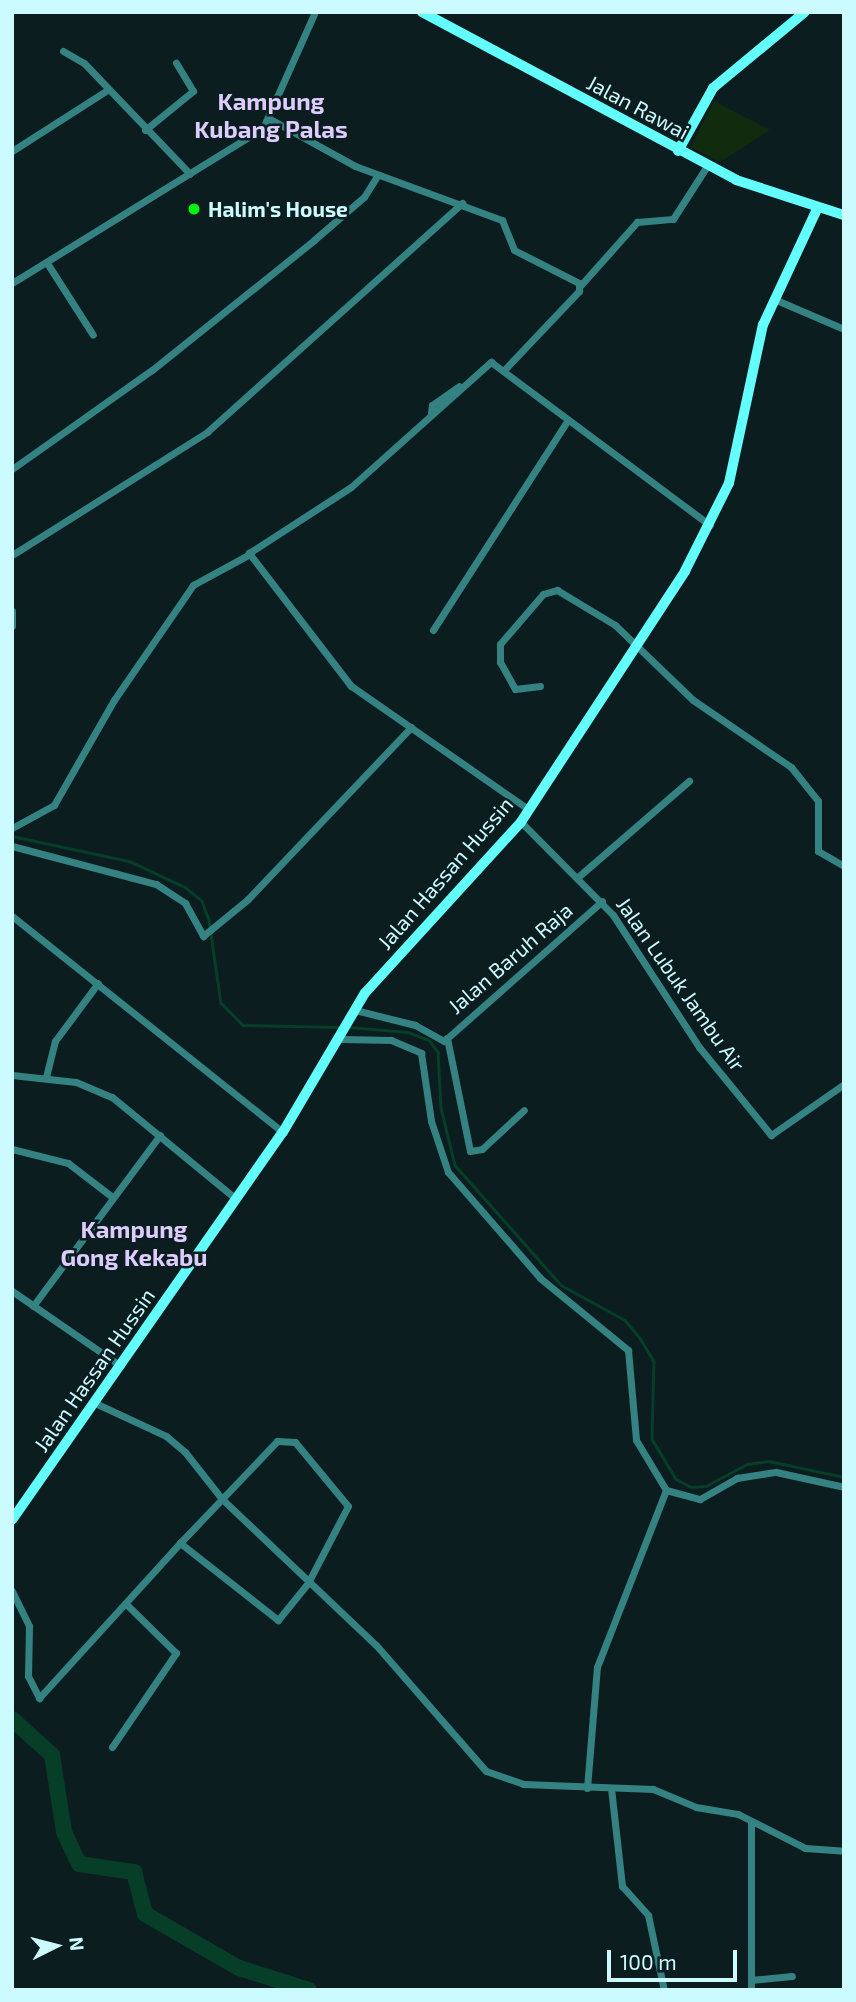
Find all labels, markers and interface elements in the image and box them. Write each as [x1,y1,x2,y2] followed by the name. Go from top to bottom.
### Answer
[583,70,693,144] street label: Jalan Rawai
[194,87,348,143] district label: Kampung Kubang Palas
[208,196,348,222] place label: Halim's House
[186,201,202,217] marker: Halim's House
[372,792,518,954] street label: Jalan Hassan Hussin
[611,892,751,1076] street label: Jalan Lubuk Jambu Air
[443,897,577,1019] street label: Jalan Baruh Raja
[60,1215,208,1271] district label: Kampung Gong Kekabu
[28,1284,160,1456] street label: Jalan Hassan Hussin
[21,1911,91,1981] north arrow
[65,1936,90,1952] text: N
[611,1936,740,1980] scale bar
[620,1949,677,1974] text: 100 m

